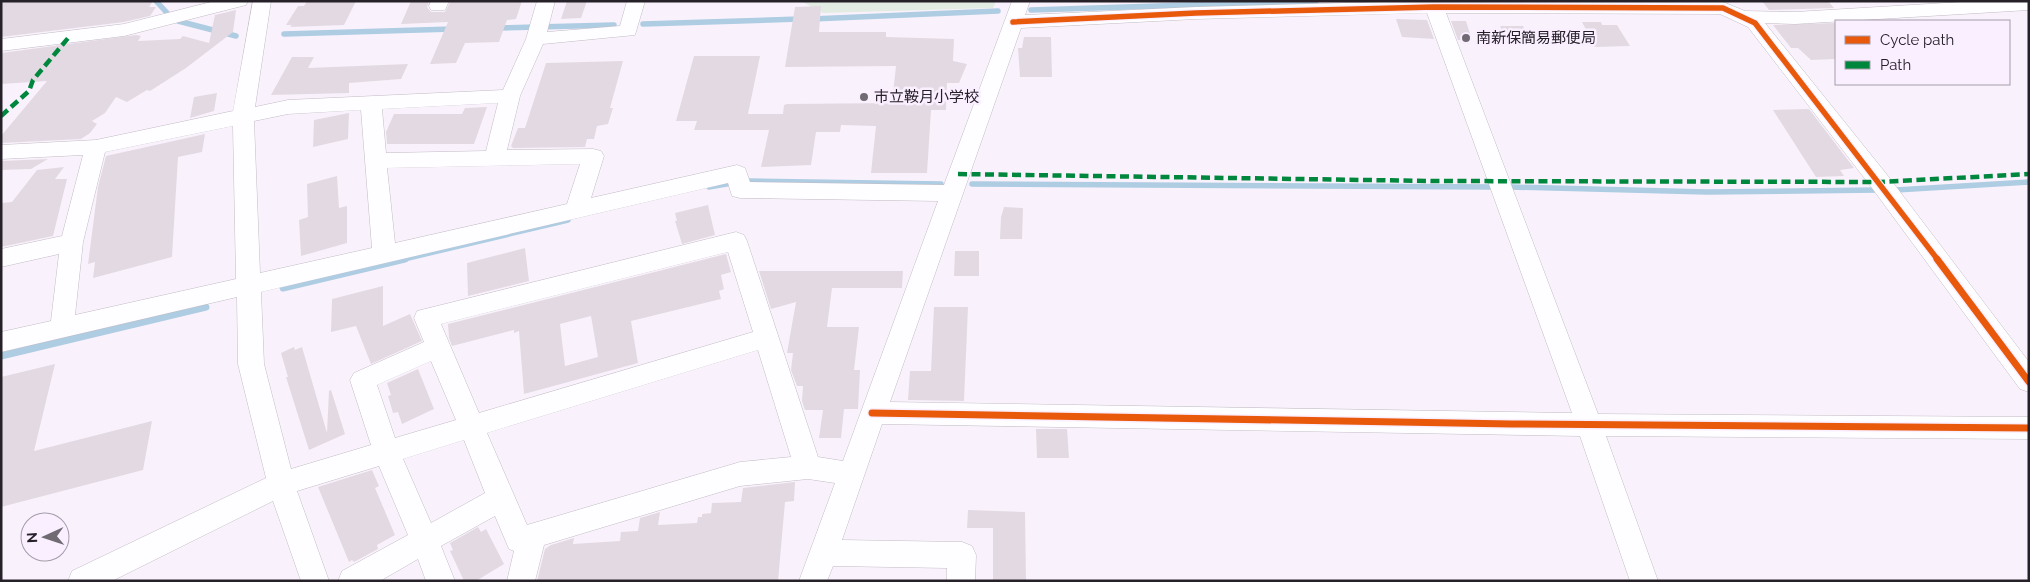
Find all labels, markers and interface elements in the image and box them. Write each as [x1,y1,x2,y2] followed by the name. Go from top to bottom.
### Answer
[1835,20,2010,85] legend
[1476,29,1596,47] place label: 南新保簡易郵便局
[1880,31,1954,49] text: Cycle path
[1460,32,1472,44] marker: 南新保簡易郵便局
[1880,56,1911,74] text: Path
[874,88,979,106] place label: 市立鞍月小学校
[858,91,870,103] marker: 市立鞍月小学校
[20,512,70,562] north arrow
[24,532,40,543] text: N

